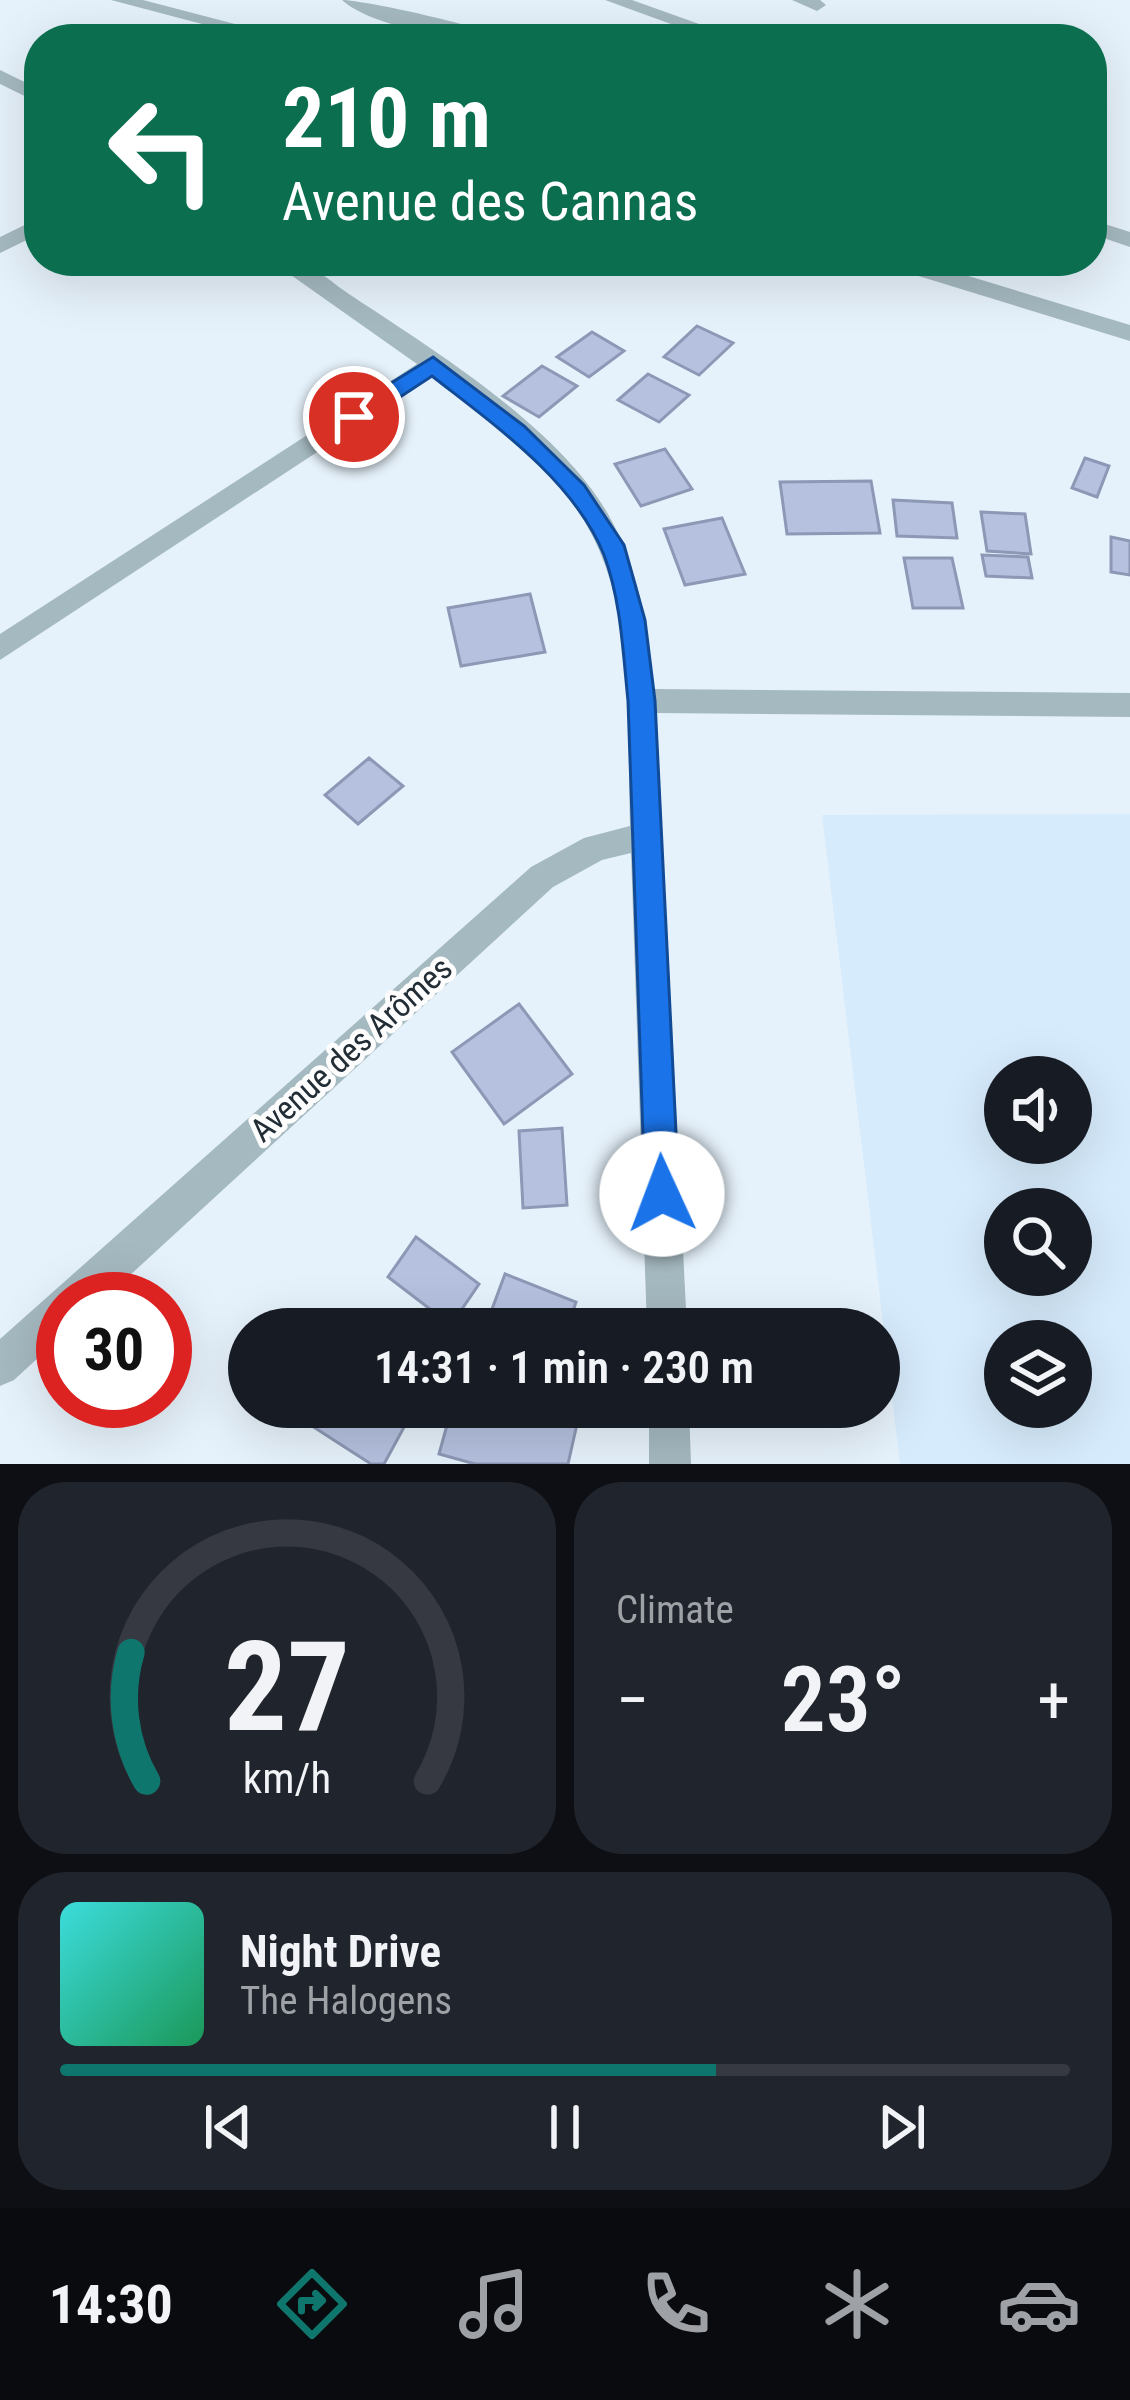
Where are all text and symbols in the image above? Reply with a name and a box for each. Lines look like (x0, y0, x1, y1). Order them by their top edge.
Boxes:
text: 210 m (282, 69, 491, 168)
icon: left (84, 72, 240, 228)
text: Avenue des Cannas (282, 170, 698, 233)
pin (303, 366, 405, 468)
icon: arrive (321, 384, 387, 450)
street label: Avenue des Arômes (242, 948, 460, 1150)
map controls (984, 1056, 1092, 1428)
button: sound (984, 1056, 1092, 1164)
position arrow (599, 1131, 725, 1257)
button: search (984, 1188, 1092, 1296)
speed limit sign: 30 (36, 1272, 192, 1428)
button: layers (984, 1320, 1092, 1428)
text: 14:31 · 1 min · 230 m (374, 1341, 754, 1394)
text: Climate (616, 1587, 734, 1633)
text: 27 (224, 1614, 350, 1760)
text: 23° (780, 1648, 906, 1753)
text: − (616, 1662, 649, 1739)
text: + (1037, 1662, 1070, 1739)
text: km/h (243, 1753, 331, 1803)
text: Night Drive (240, 1925, 441, 1978)
text: The Halogens (240, 1978, 452, 2024)
icon: previous (195, 2094, 261, 2160)
icon: pause (532, 2094, 598, 2160)
icon: next (869, 2094, 935, 2160)
icon: directions (270, 2262, 354, 2346)
icon: music (452, 2262, 536, 2346)
icon: phone (634, 2262, 718, 2346)
icon: climate (815, 2262, 899, 2346)
icon: car (997, 2262, 1081, 2346)
text: 14:30 (49, 2273, 173, 2336)

